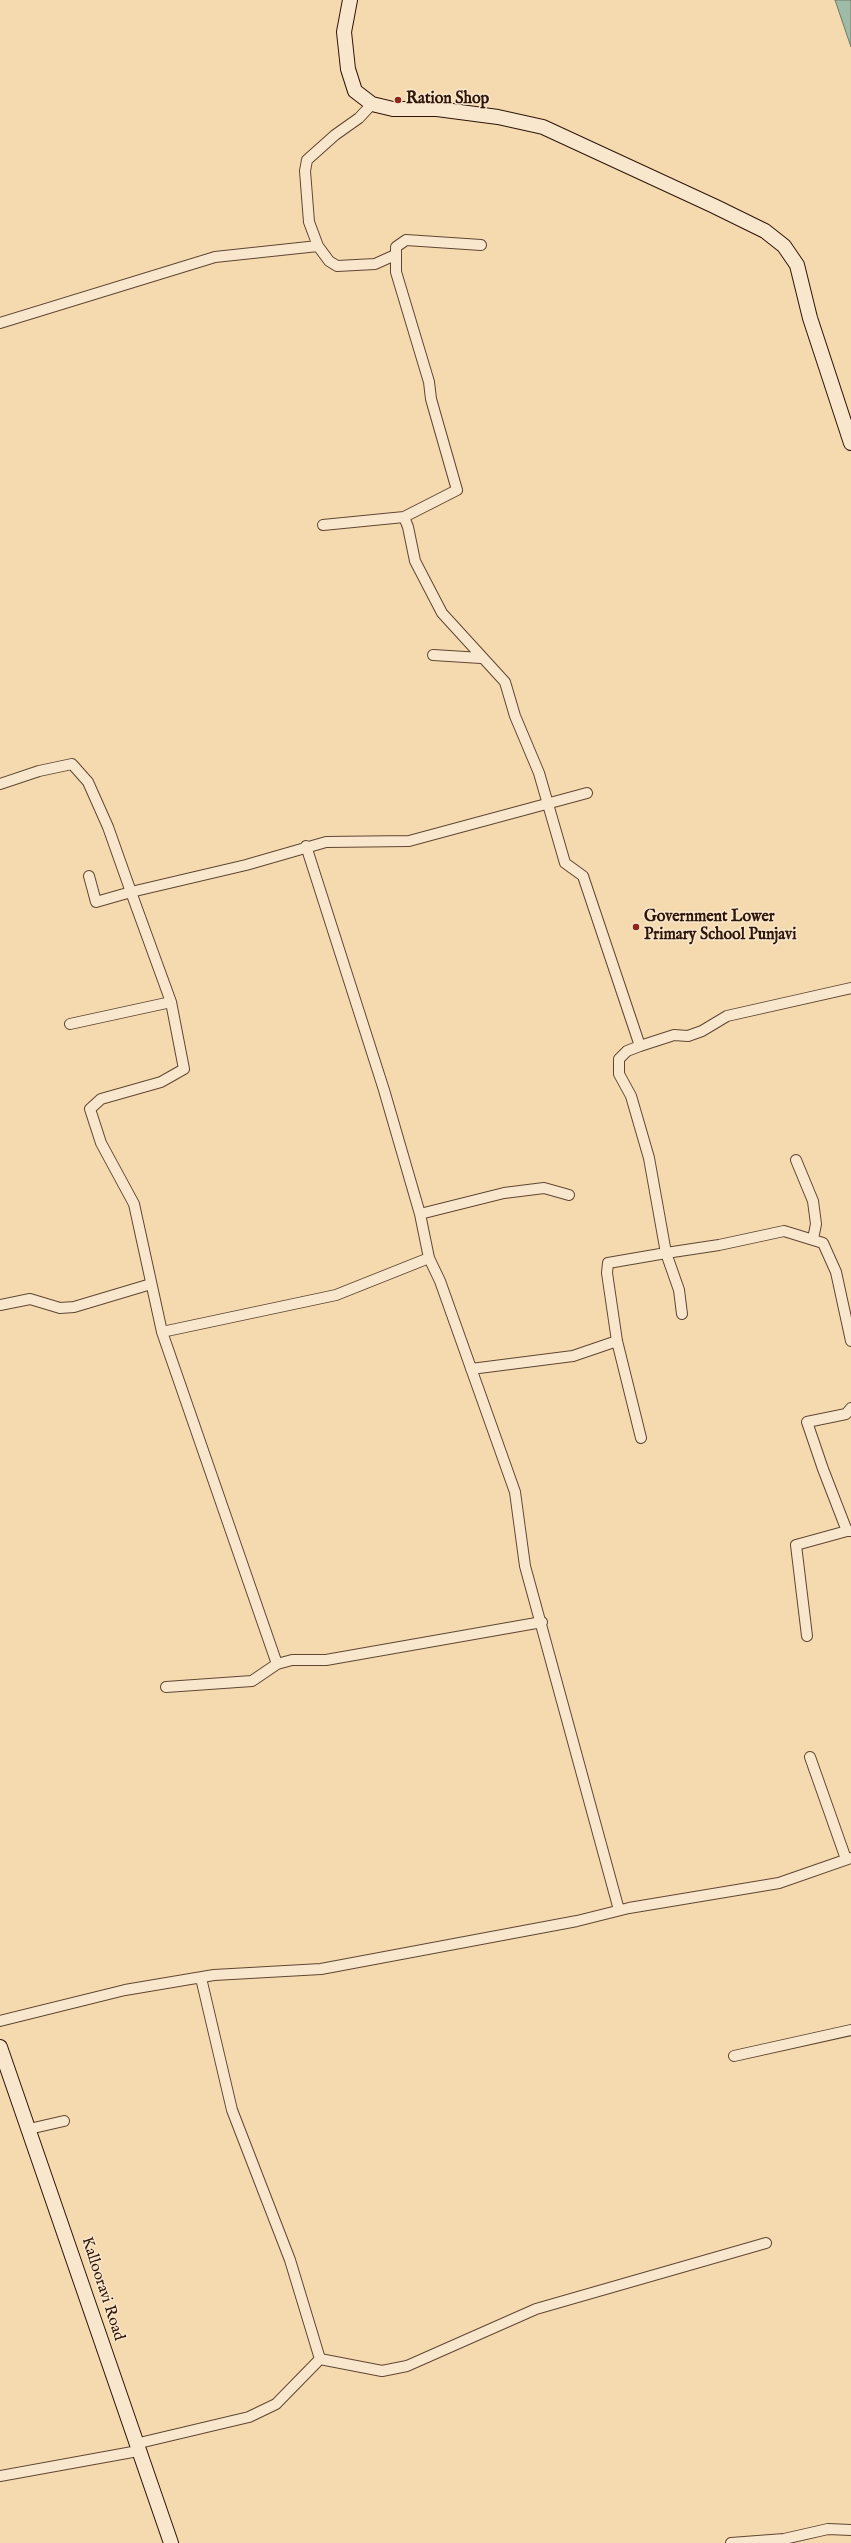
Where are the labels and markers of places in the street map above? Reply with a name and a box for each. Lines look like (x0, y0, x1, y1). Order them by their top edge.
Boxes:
place label: Ration Shop (406, 90, 489, 110)
marker: Ration Shop (393, 95, 403, 105)
place label: Government Lower Primary School Punjavi (644, 908, 796, 946)
marker: Government Lower Primary School Punjavi (631, 922, 641, 932)

